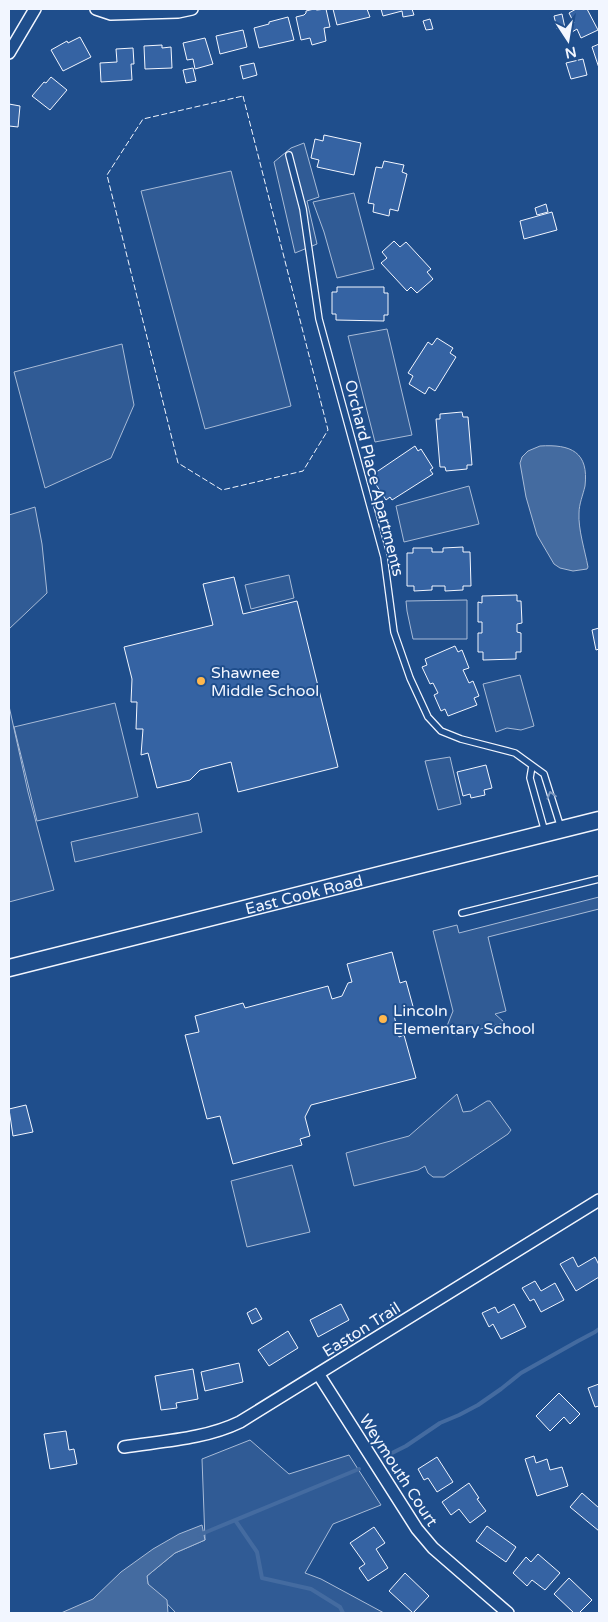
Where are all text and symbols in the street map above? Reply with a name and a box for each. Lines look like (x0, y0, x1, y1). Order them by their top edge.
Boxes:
north arrow (543, 15, 593, 65)
text: N (563, 43, 578, 62)
street label: Orchard Place Apartments (340, 378, 408, 579)
place label: Shawnee Middle School (211, 663, 319, 701)
marker: Shawnee Middle School (195, 675, 207, 687)
one-way arrow (547, 791, 557, 799)
street label: East Cook Road (243, 871, 365, 919)
place label: Lincoln Elementary School (393, 1001, 535, 1039)
marker: Lincoln Elementary School (377, 1013, 389, 1025)
street label: Easton Trail (319, 1298, 404, 1362)
street label: Weymouth Court (354, 1411, 442, 1530)

